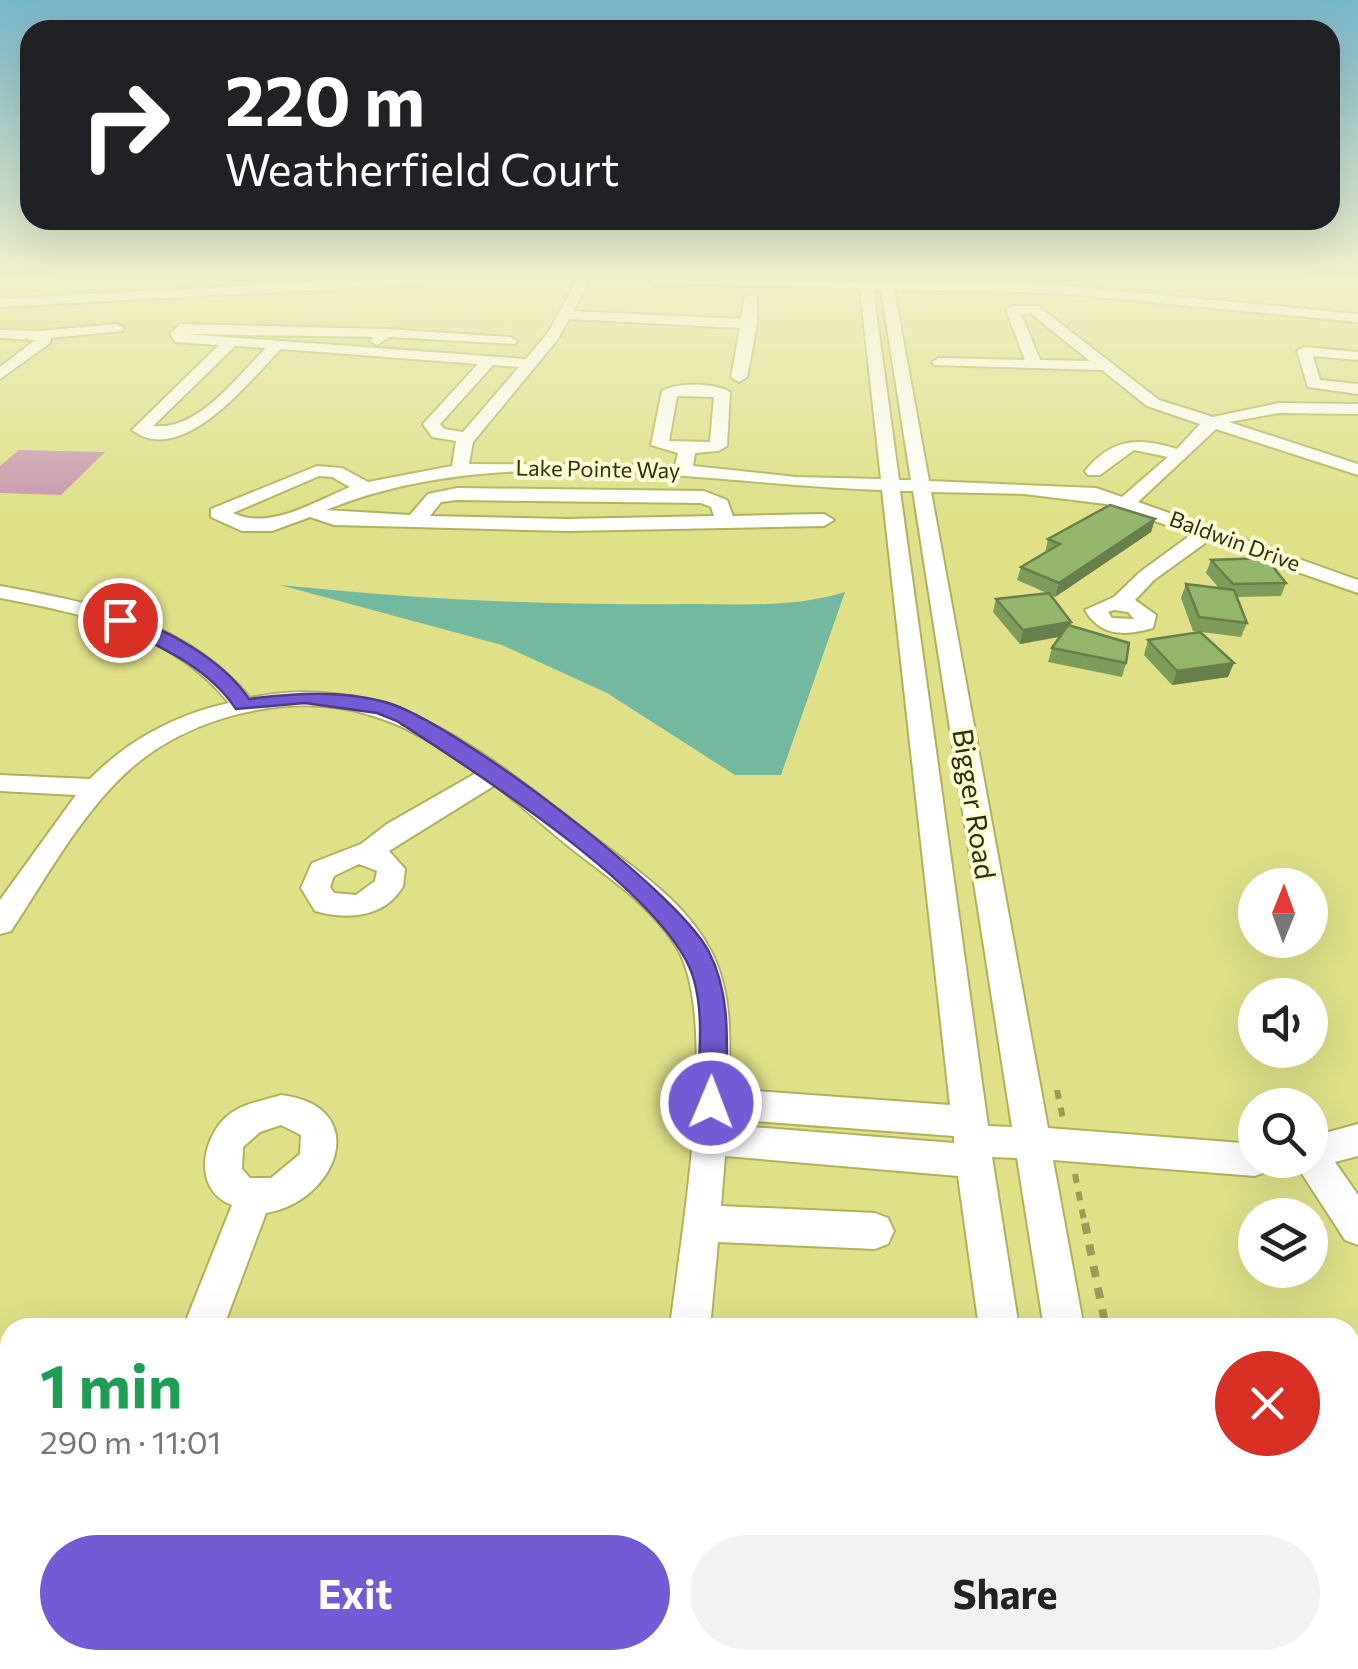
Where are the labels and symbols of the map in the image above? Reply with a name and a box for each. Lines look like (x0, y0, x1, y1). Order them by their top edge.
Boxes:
street label: Lake Pointe Way (515, 454, 681, 483)
street label: Baldwin Drive (1166, 504, 1304, 577)
pin (78, 578, 163, 663)
street label: Bigger Road (946, 726, 1004, 882)
north arrow (1238, 868, 1328, 958)
position arrow (659, 1051, 763, 1155)

